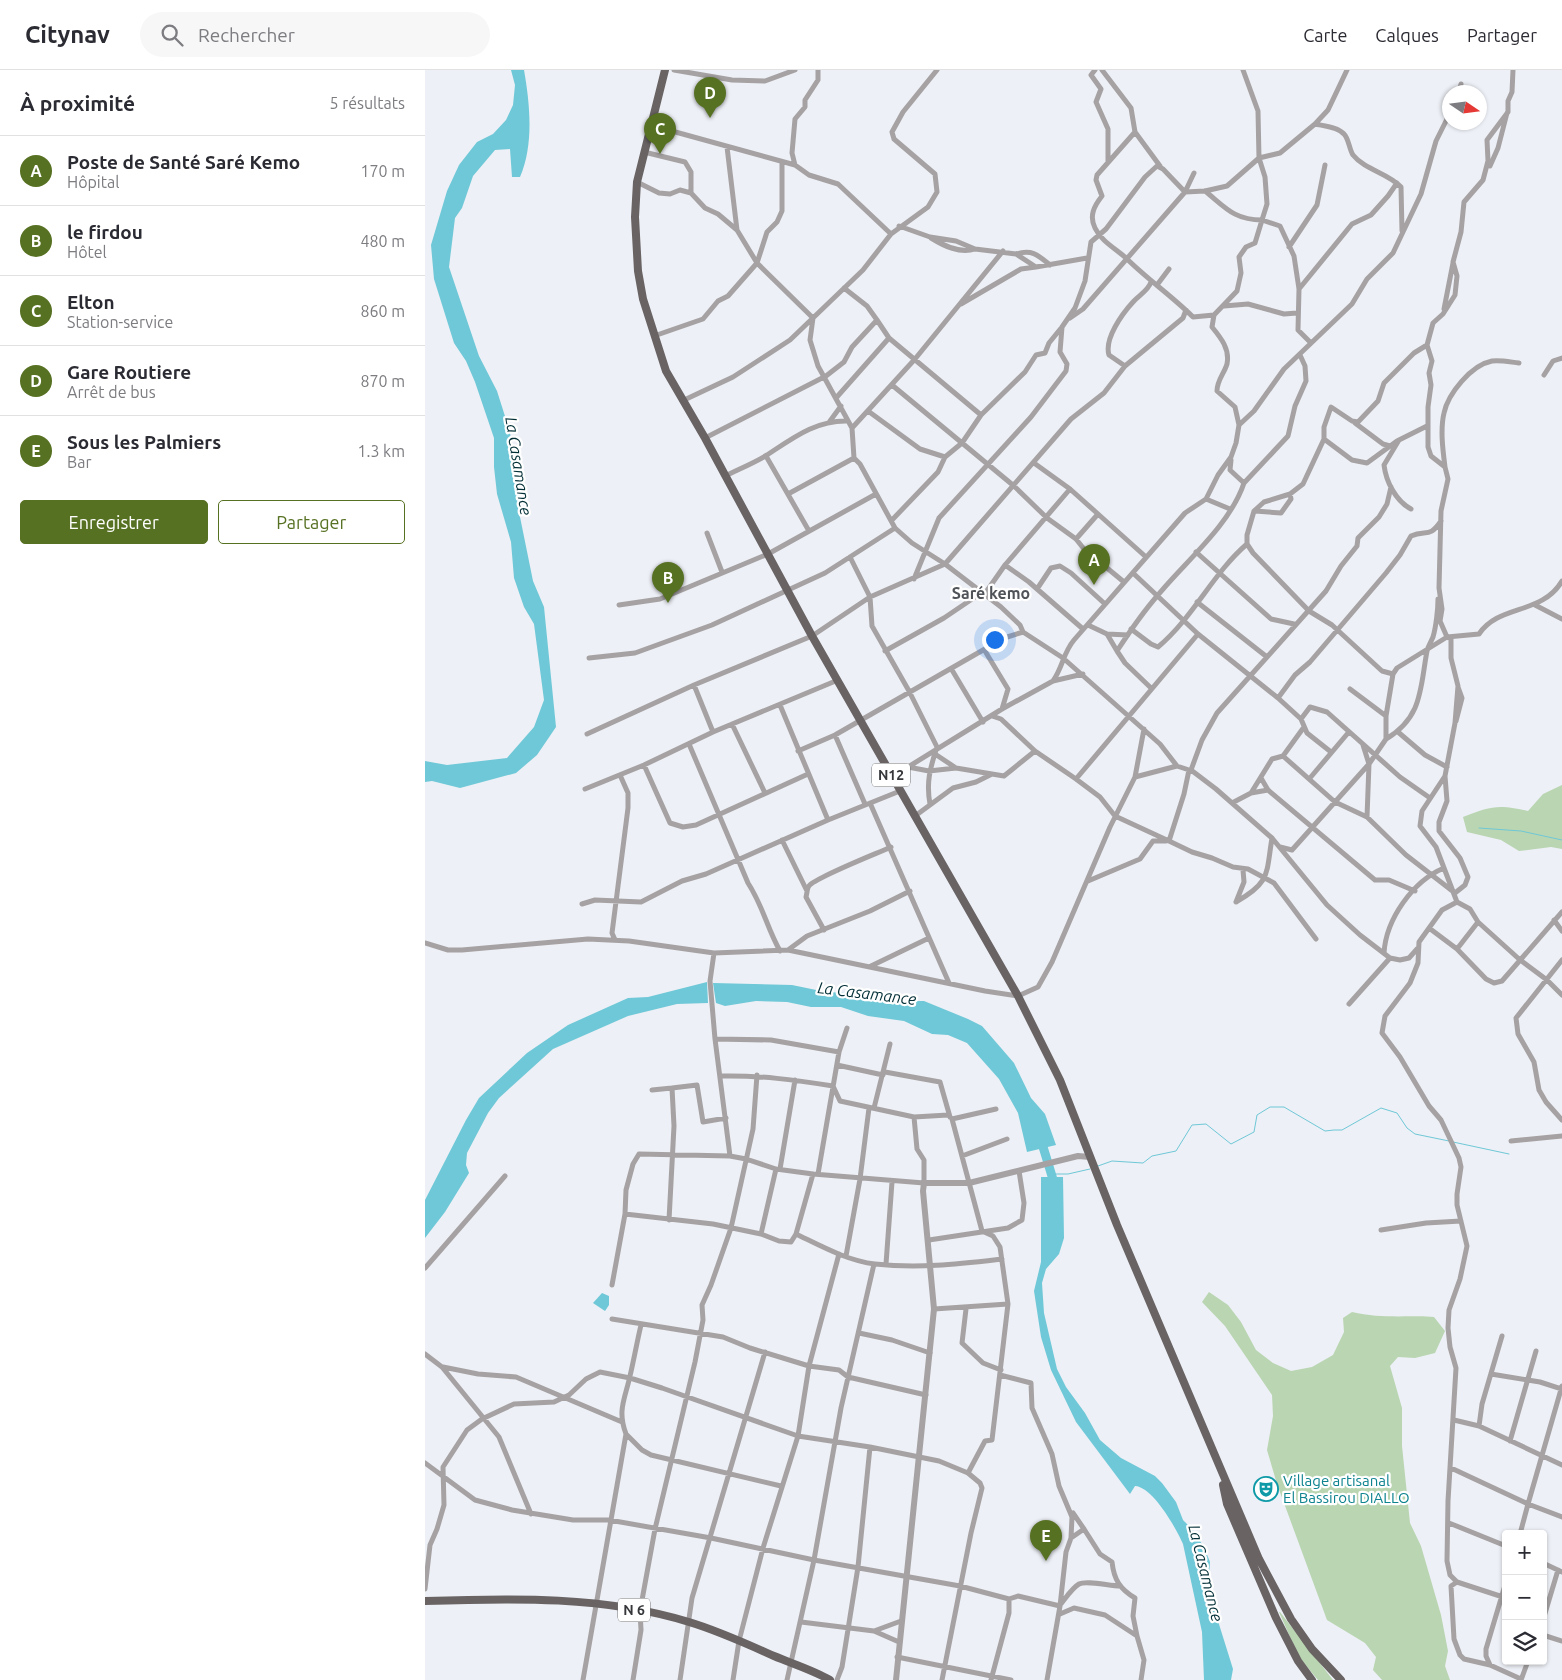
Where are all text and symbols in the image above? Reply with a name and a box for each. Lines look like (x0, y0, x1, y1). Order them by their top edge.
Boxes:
search box (140, 12, 490, 57)
text: Citynav (25, 21, 110, 48)
icon: search (158, 21, 186, 49)
text: Rechercher (198, 24, 295, 46)
text: Carte (1303, 25, 1347, 45)
text: Calques (1375, 25, 1439, 45)
text: Partager (1467, 25, 1537, 45)
pin: D (694, 77, 726, 118)
north arrow (1442, 85, 1487, 130)
text: À proximité (20, 91, 135, 115)
text: 5 résultats (329, 94, 405, 112)
pin: C (644, 113, 676, 154)
text: Poste de Santé Saré Kemo (67, 151, 300, 173)
text: A (30, 162, 42, 180)
text: 170 m (360, 162, 405, 180)
text: Hôpital (67, 173, 119, 191)
text: le firdou (67, 221, 143, 243)
text: B (31, 232, 41, 250)
text: 480 m (360, 232, 405, 250)
text: Hôtel (67, 243, 107, 261)
text: Elton (67, 291, 115, 313)
text: C (31, 302, 41, 320)
text: 860 m (360, 302, 405, 320)
text: Station-service (67, 313, 173, 331)
text: Gare Routiere (67, 361, 191, 383)
text: D (30, 372, 42, 390)
text: 870 m (360, 372, 405, 390)
text: Arrêt de bus (67, 383, 156, 401)
water label: La Casamance (502, 415, 536, 517)
text: Sous les Palmiers (67, 431, 221, 453)
text: E (31, 442, 41, 460)
text: 1.3 km (357, 442, 405, 460)
text: Bar (67, 453, 91, 471)
button: Enregistrer (20, 500, 208, 544)
button: Partager (218, 500, 405, 544)
pin: A (1078, 544, 1110, 585)
pin: B (652, 562, 684, 603)
district label: Saré kemo (952, 584, 1030, 602)
your location (982, 627, 1008, 653)
road number: N12 (872, 764, 910, 786)
water label: La Casamance (817, 978, 917, 1008)
place label: Village artisanal El Bassirou DIALLO (1283, 1472, 1410, 1506)
theatre icon: Village artisanal El Bassirou DIALLO (1253, 1476, 1279, 1502)
pin: E (1030, 1520, 1062, 1561)
water label: La Casamance (1185, 1523, 1227, 1623)
map controls (1502, 1530, 1547, 1665)
button: + (1502, 1530, 1547, 1575)
button: − (1502, 1575, 1547, 1620)
road number: N 6 (618, 1598, 650, 1622)
button: layers (1502, 1620, 1547, 1665)

